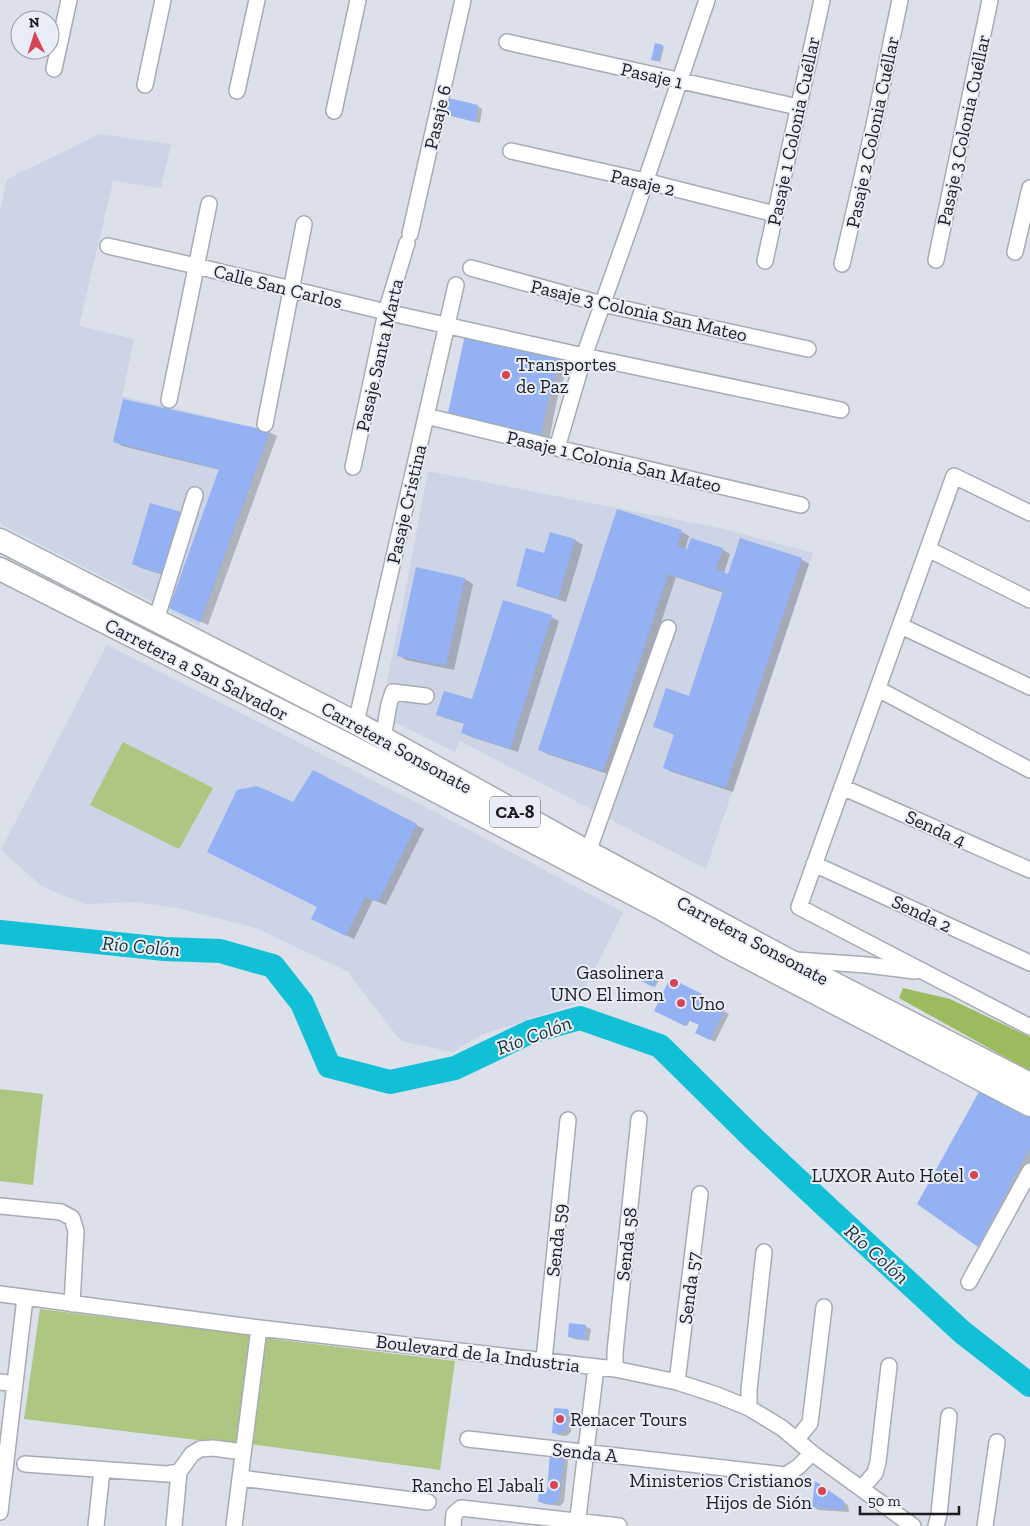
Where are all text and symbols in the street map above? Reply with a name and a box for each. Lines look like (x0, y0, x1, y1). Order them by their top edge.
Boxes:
north arrow (10, 10, 60, 60)
text: N (28, 14, 40, 31)
street label: Pasaje 3 Colonia Cuéllar (932, 32, 995, 228)
street label: Pasaje 1 Colonia Cuéllar (762, 34, 825, 228)
street label: Pasaje 2 Colonia Cuéllar (841, 34, 904, 230)
street label: Pasaje 1 (619, 57, 685, 94)
street label: Pasaje 6 (419, 83, 456, 152)
street label: Pasaje 2 (608, 164, 677, 201)
street label: Calle San Carlos (211, 259, 345, 314)
street label: Pasaje 3 Colonia San Mateo (528, 274, 750, 347)
street label: Pasaje Santa Marta (351, 276, 408, 434)
place label: Transportes de Paz (516, 353, 616, 398)
marker: Transportes de Paz (500, 369, 512, 381)
street label: Pasaje 1 Colonia San Mateo (504, 426, 724, 497)
street label: Pasaje Cristina (382, 442, 431, 566)
street label: Carretera a San Salvador (101, 613, 292, 726)
street label: Carretera Sonsonate (317, 696, 476, 798)
road number: CA-8 (490, 796, 540, 828)
street label: Senda 4 (902, 805, 970, 852)
street label: Senda 2 (888, 890, 955, 937)
street label: Carretera Sonsonate (673, 891, 833, 990)
water label: Río Colón (101, 931, 181, 961)
place label: Gasolinera UNO El limon (550, 961, 664, 1006)
marker: Gasolinera UNO El limon (668, 977, 680, 989)
place label: Uno (691, 992, 725, 1015)
marker: Uno (675, 997, 687, 1009)
water label: Río Colón (493, 1010, 575, 1060)
place label: LUXOR Auto Hotel (811, 1164, 964, 1187)
marker: LUXOR Auto Hotel (968, 1169, 980, 1181)
street label: Senda 59 (541, 1202, 572, 1278)
street label: Senda 58 (611, 1206, 642, 1282)
water label: Río Colón (840, 1219, 914, 1289)
street label: Senda 57 (674, 1251, 705, 1325)
street label: Boulevard de la Industria (375, 1330, 581, 1377)
place label: Renacer Tours (570, 1408, 687, 1431)
marker: Renacer Tours (554, 1413, 566, 1425)
street label: Senda A (551, 1438, 619, 1467)
place label: Ministerios Cristianos Hijos de Sión (629, 1469, 812, 1514)
place label: Rancho El Jabalí (412, 1474, 544, 1497)
marker: Rancho El Jabalí (548, 1479, 560, 1491)
scale bar (860, 1484, 959, 1516)
marker: Ministerios Cristianos Hijos de Sión (816, 1485, 828, 1497)
text: 50 m (868, 1492, 901, 1510)

